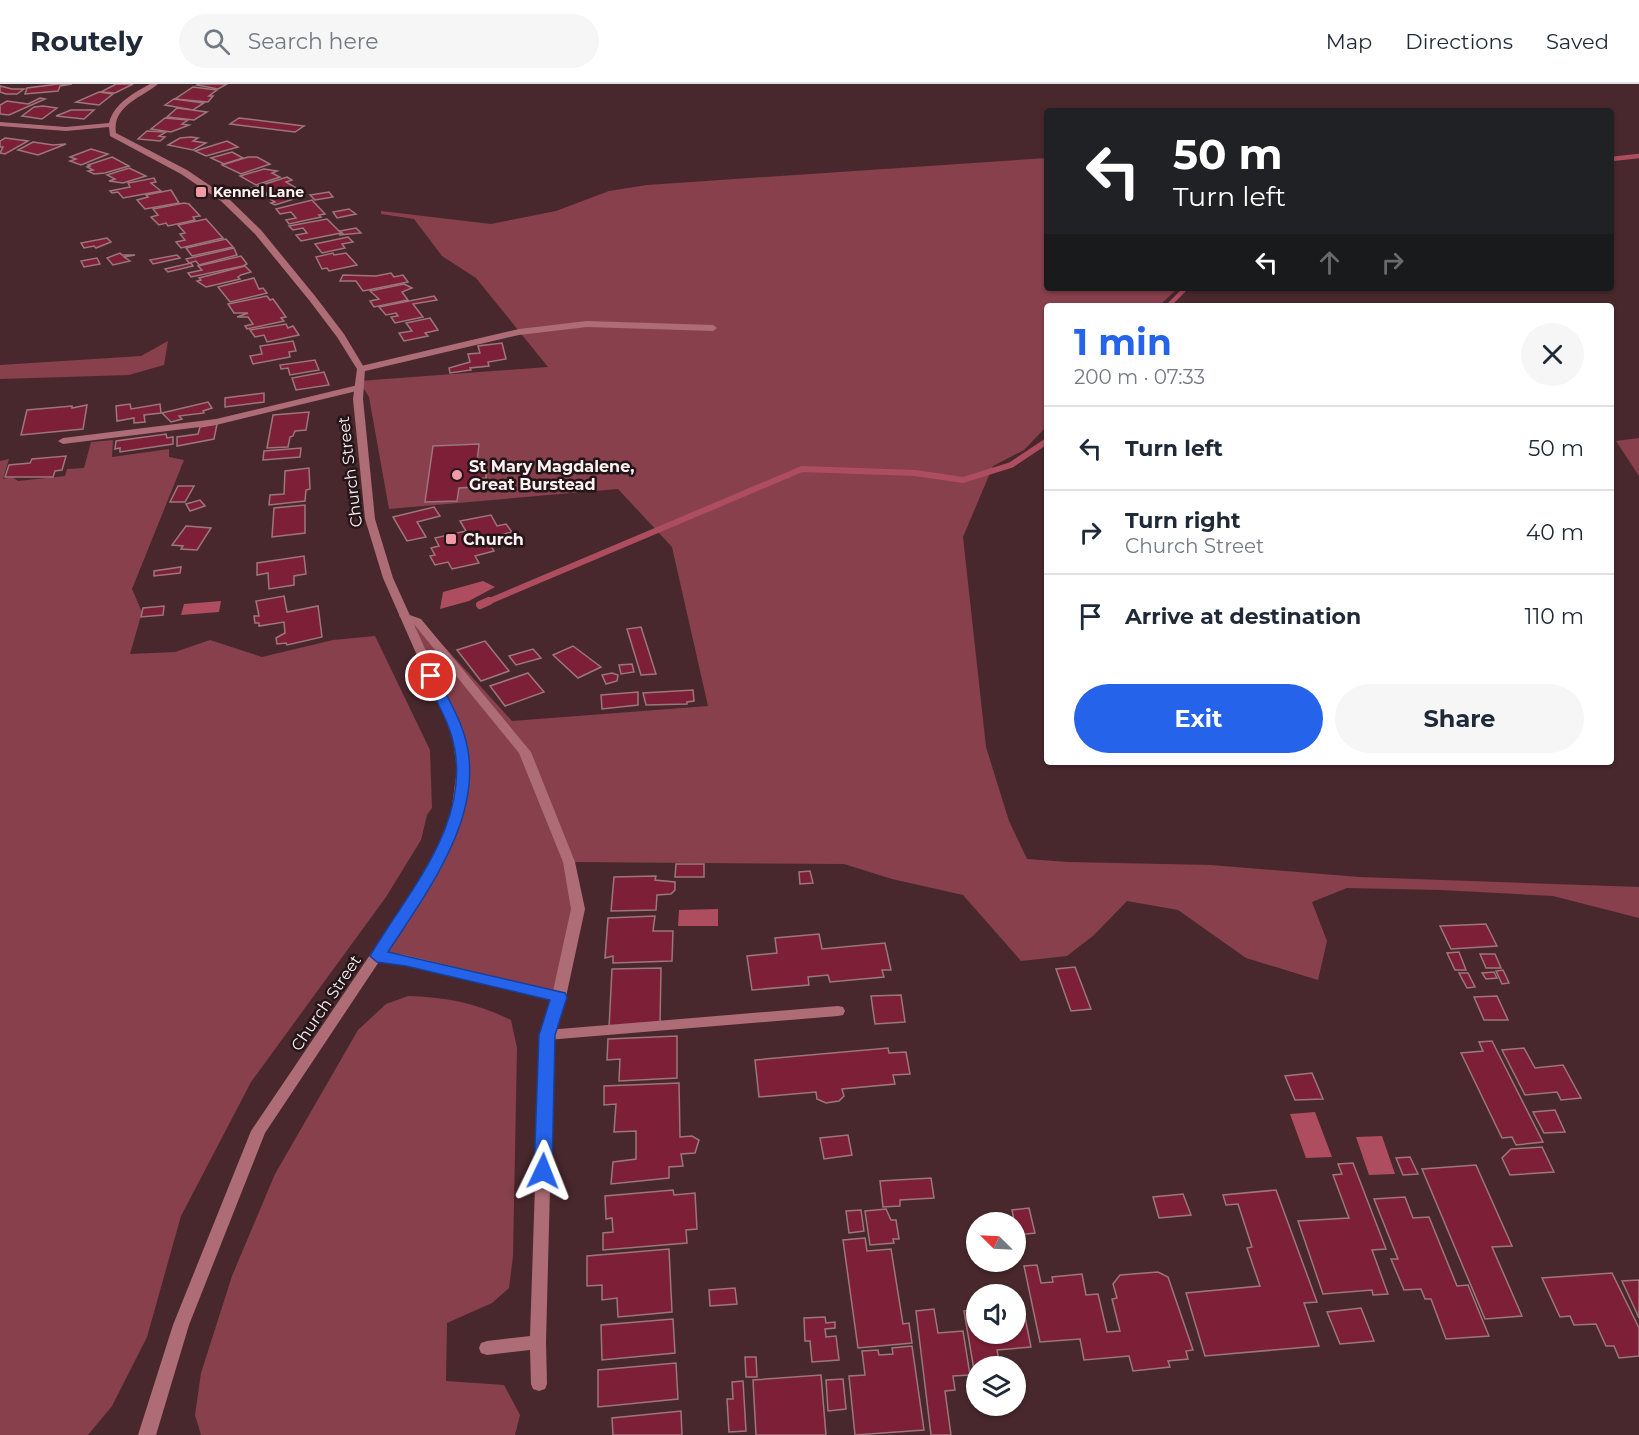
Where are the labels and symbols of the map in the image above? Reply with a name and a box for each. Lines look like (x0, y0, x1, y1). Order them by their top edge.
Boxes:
place label: Kennel Lane (213, 183, 304, 201)
marker: Kennel Lane (194, 185, 208, 199)
street label: Church Street (334, 415, 366, 528)
place label: St Mary Magdalene, Great Burstead (469, 457, 635, 494)
marker: St Mary Magdalene, Great Burstead (450, 468, 464, 482)
place label: Church (463, 530, 524, 549)
marker: Church (444, 532, 458, 546)
pin (405, 650, 456, 701)
street label: Church Street (287, 951, 365, 1054)
position arrow (511, 1139, 575, 1203)
north arrow (966, 1212, 1026, 1272)

